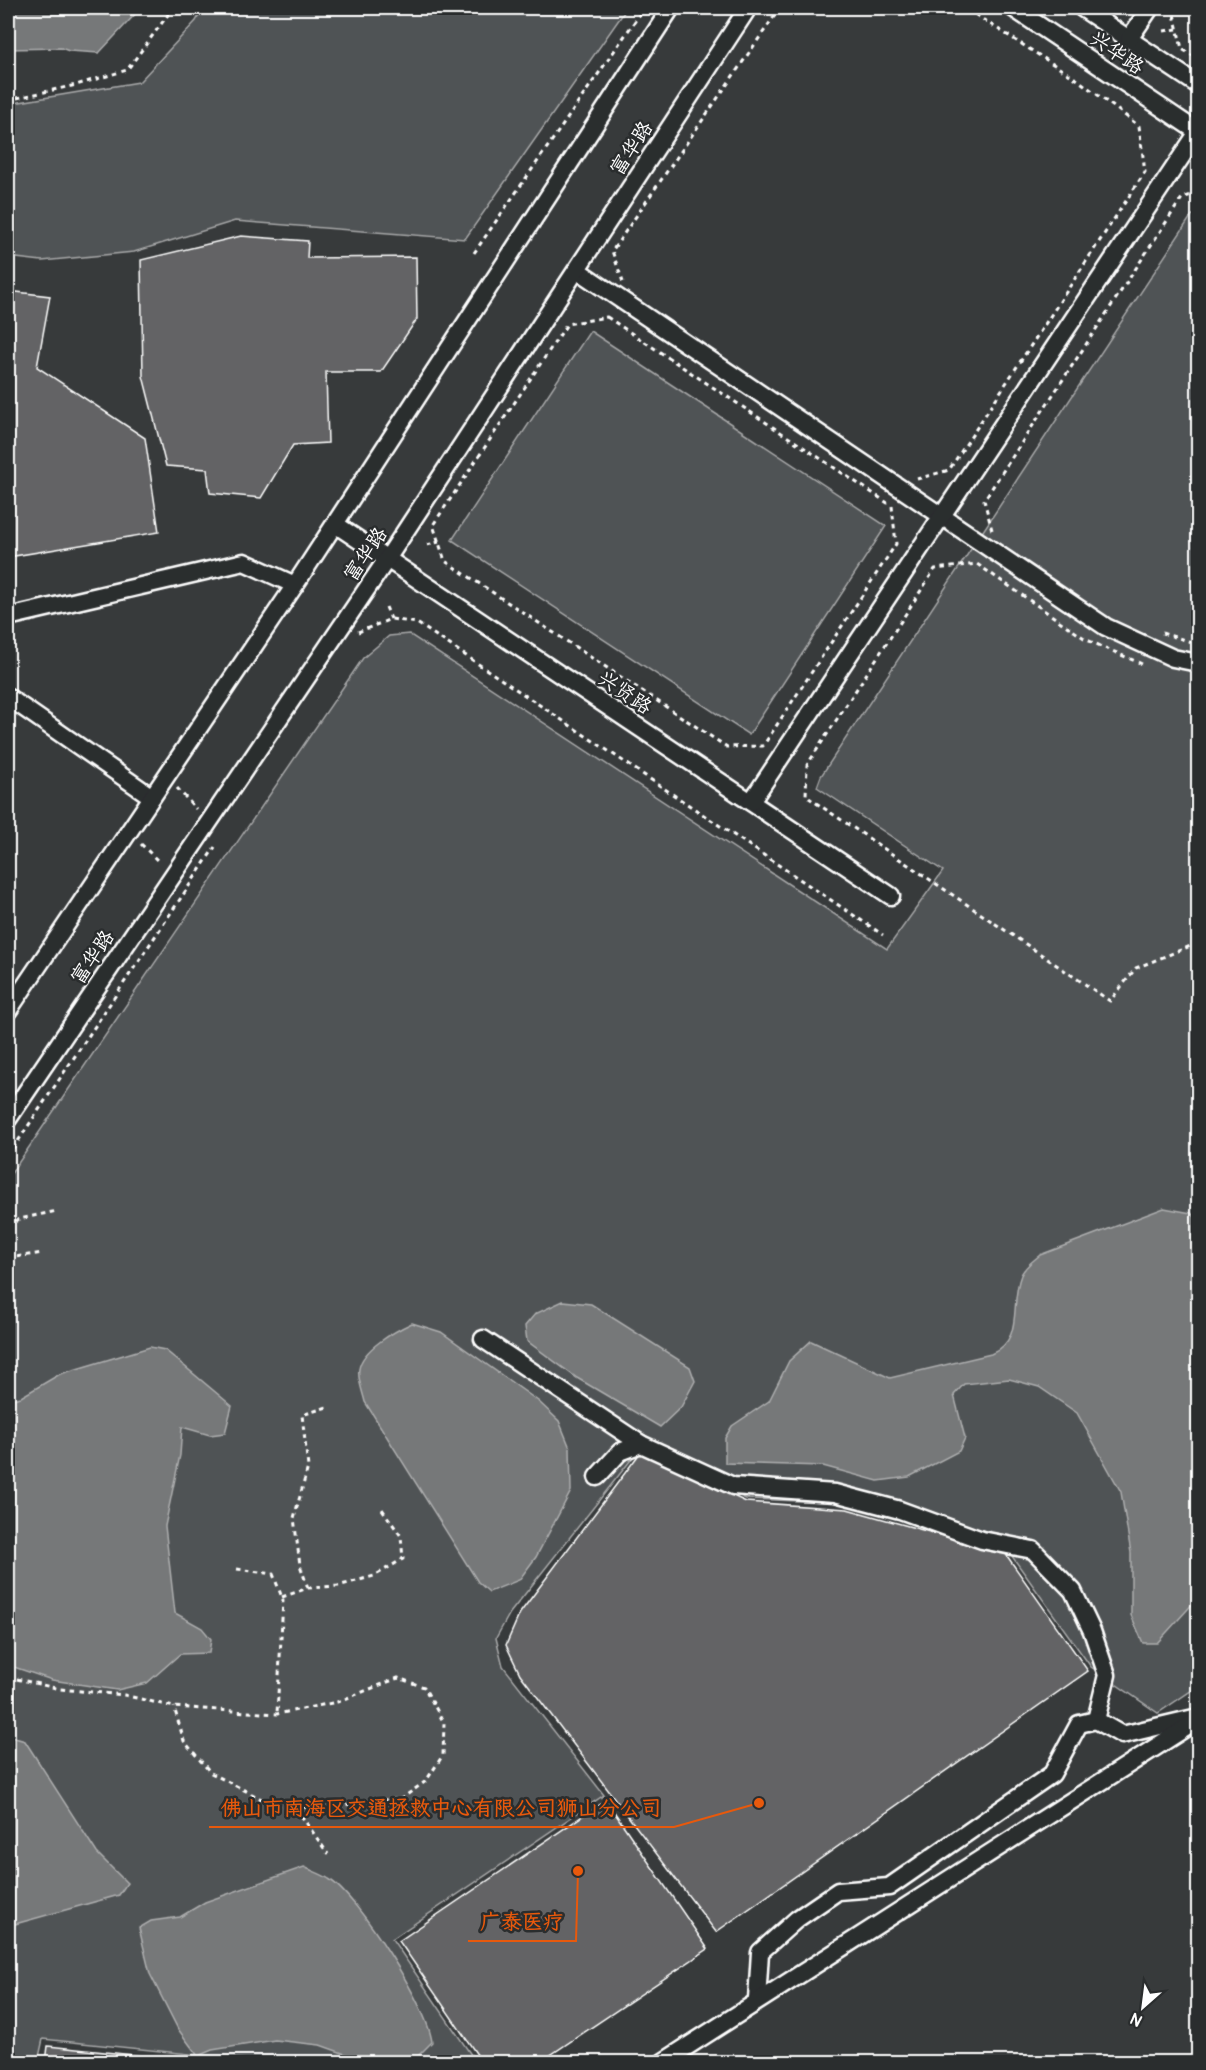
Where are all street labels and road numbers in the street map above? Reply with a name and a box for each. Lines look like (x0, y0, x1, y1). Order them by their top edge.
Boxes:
street label: 兴华路 (1085, 25, 1149, 80)
street label: 富华路 (605, 115, 659, 180)
street label: 富华路 (338, 522, 393, 586)
street label: 兴贤路 (593, 665, 657, 720)
street label: 富华路 (65, 925, 120, 989)

